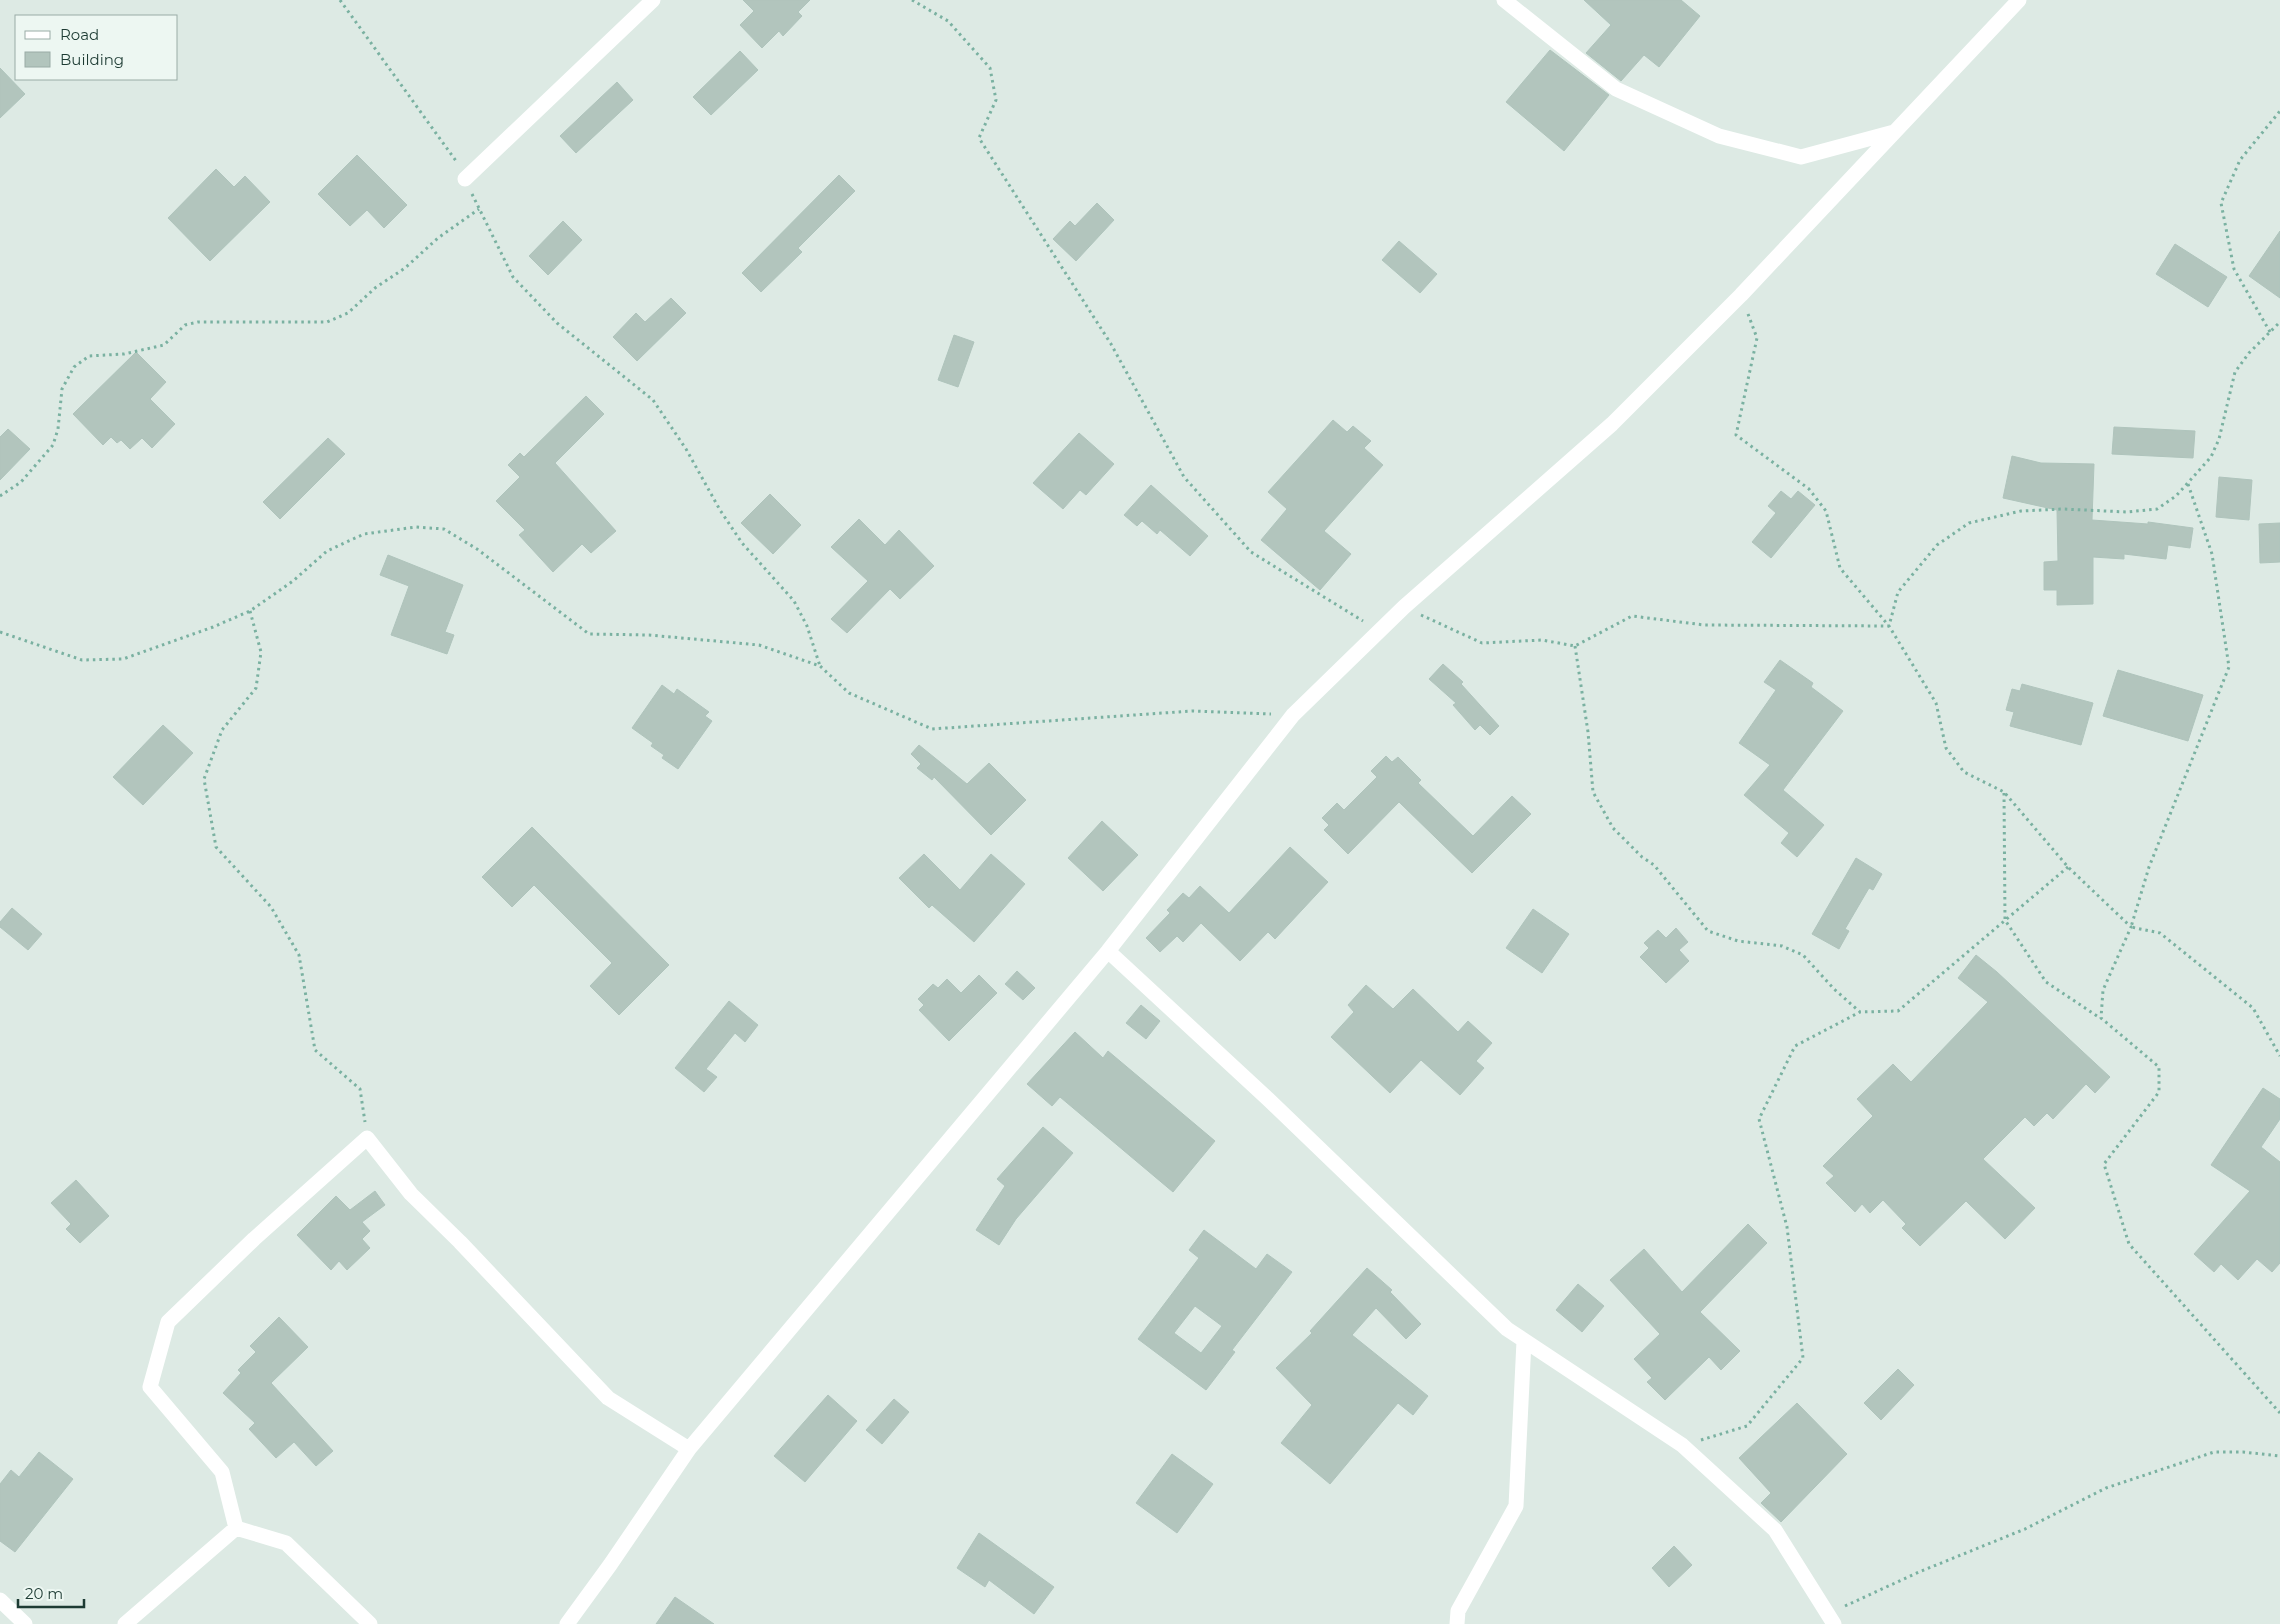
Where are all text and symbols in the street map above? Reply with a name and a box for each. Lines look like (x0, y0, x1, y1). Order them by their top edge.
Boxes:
legend (15, 15, 178, 80)
text: Road (60, 25, 99, 44)
text: Building (60, 50, 124, 69)
scale bar (18, 1576, 84, 1608)
text: 20 m (25, 1584, 63, 1603)

